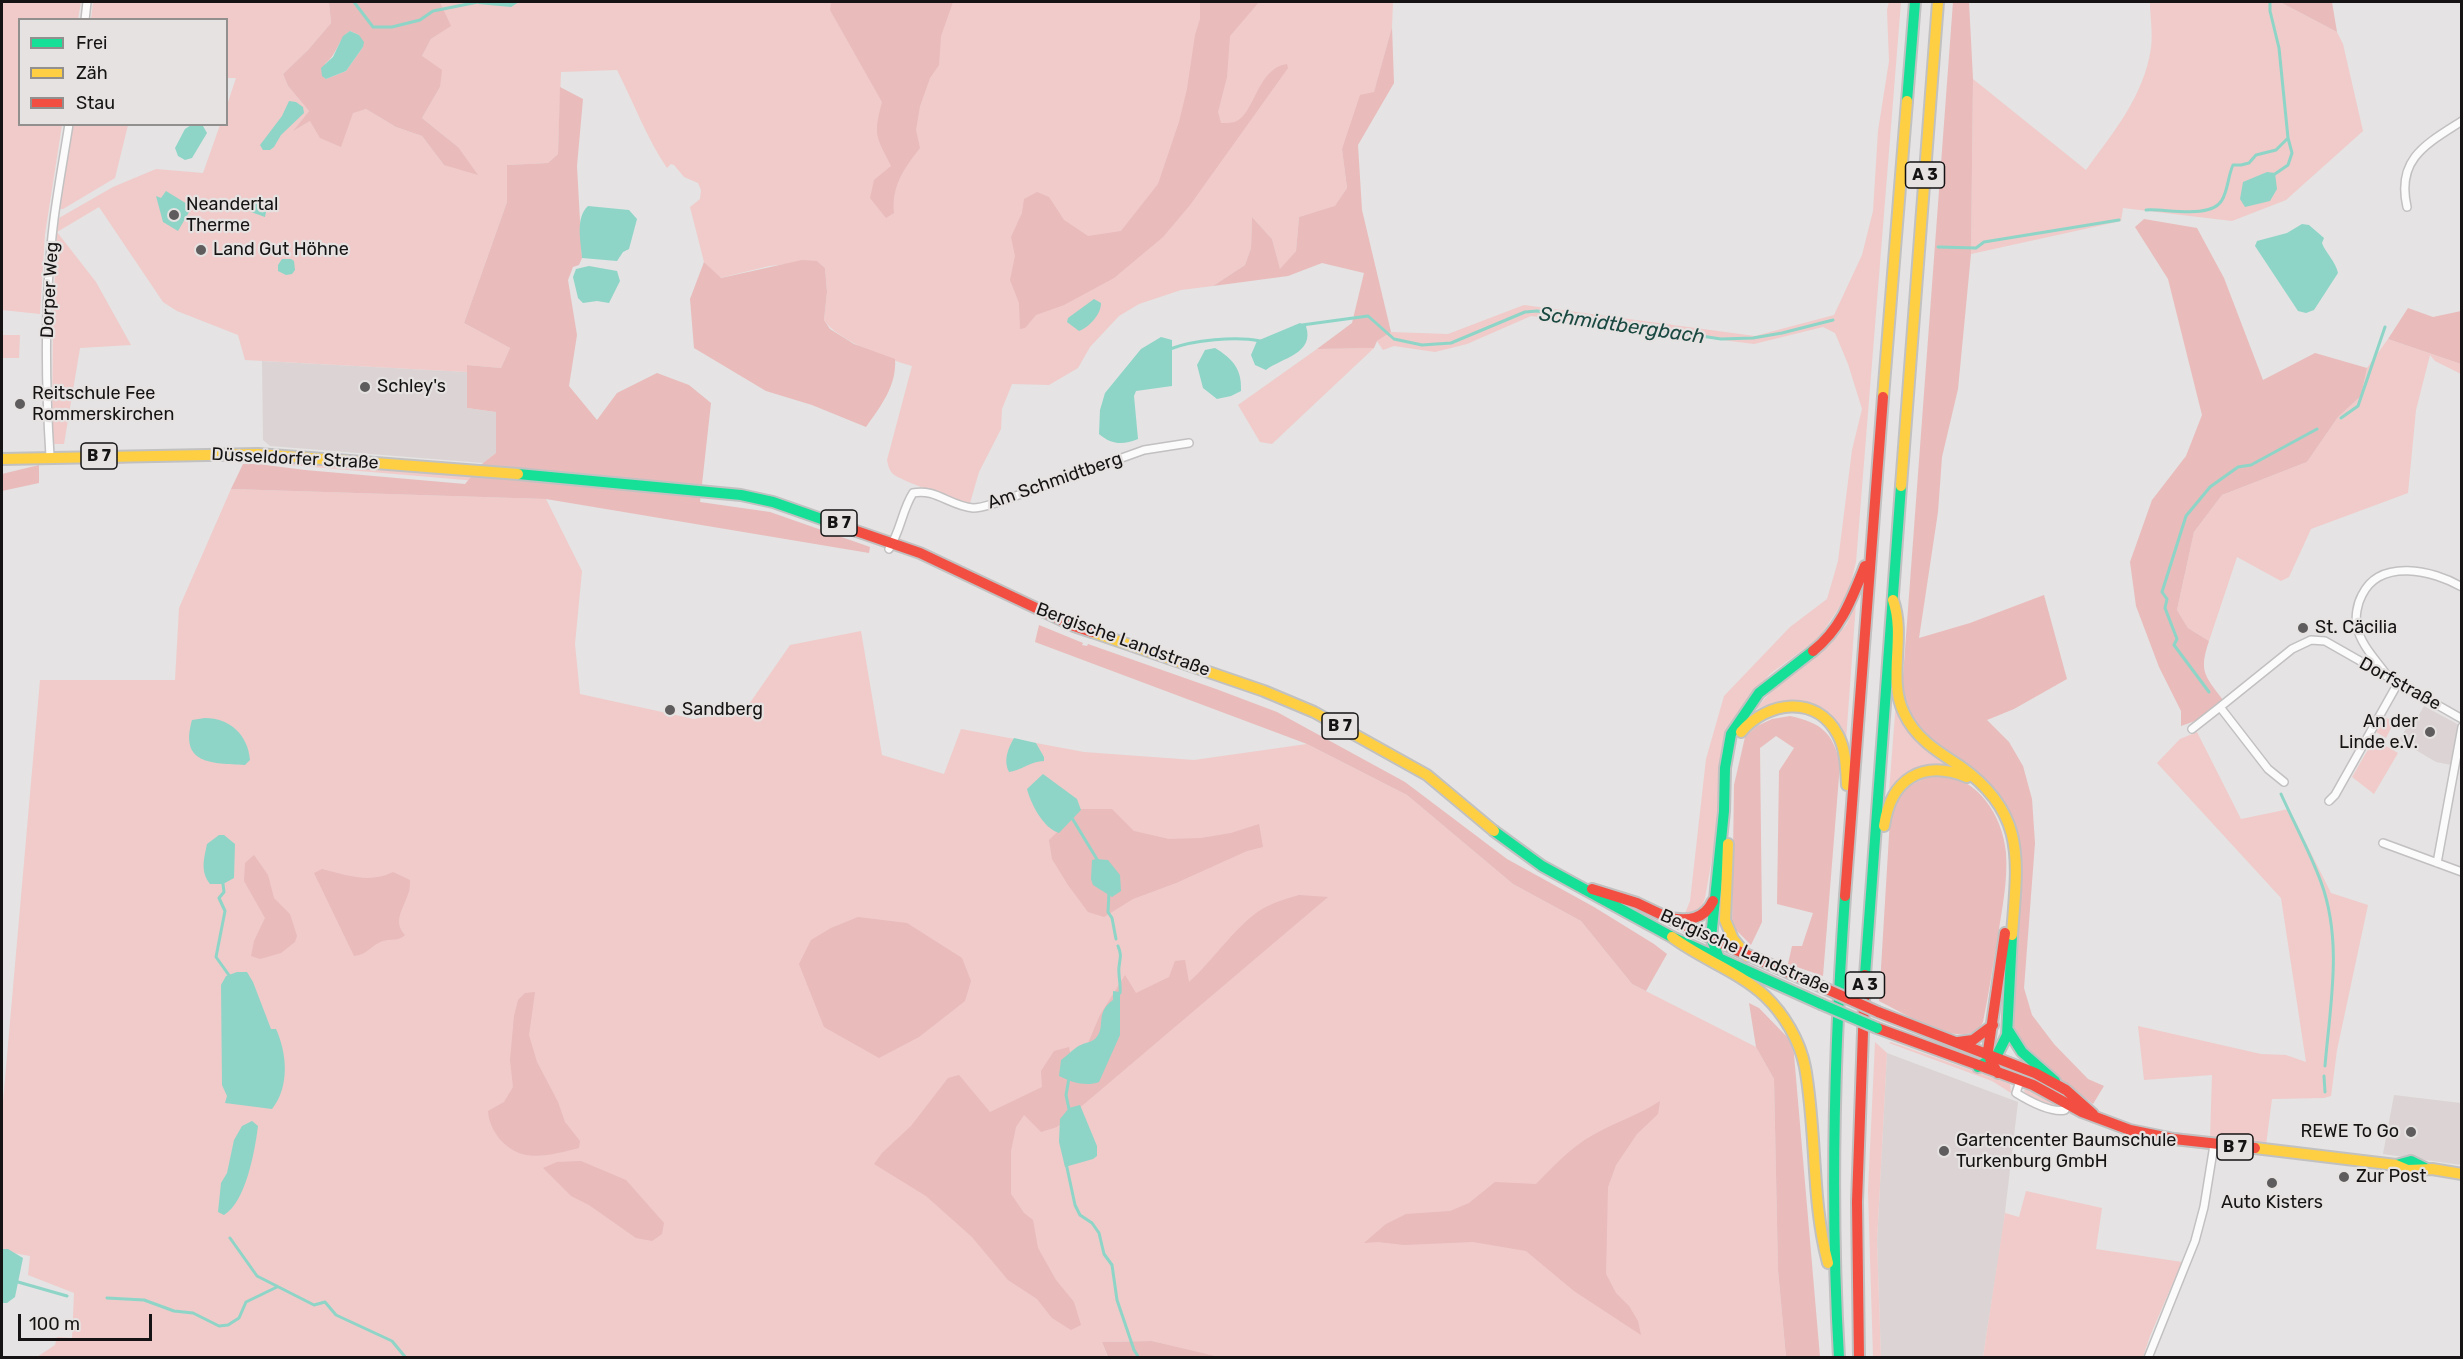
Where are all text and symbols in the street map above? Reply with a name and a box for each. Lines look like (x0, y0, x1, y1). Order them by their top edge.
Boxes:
legend (18, 18, 228, 126)
text: Frei (76, 32, 107, 54)
text: Zäh (76, 62, 108, 84)
text: Stau (76, 92, 115, 114)
road number: A 3 (1906, 162, 1944, 188)
place label: Neandertal Therme (186, 194, 278, 236)
marker: Neandertal Therme (167, 208, 181, 222)
place label: Land Gut Höhne (213, 239, 349, 261)
street label: Dorper Weg (37, 241, 63, 339)
marker: Land Gut Höhne (194, 243, 208, 257)
water label: Schmidtbergbach (1538, 302, 1706, 350)
place label: Schley's (377, 376, 446, 398)
marker: Schley's (358, 380, 372, 394)
place label: Reitschule Fee Rommerskirchen (32, 383, 174, 426)
marker: Reitschule Fee Rommerskirchen (13, 397, 27, 411)
road number: B 7 (81, 443, 117, 469)
street label: Düsseldorfer Straße (211, 444, 379, 474)
street label: Am Schmidtberg (985, 448, 1125, 514)
road number: B 7 (821, 510, 857, 536)
street label: Bergische Landstraße (1033, 598, 1213, 682)
place label: St. Cäcilia (2315, 617, 2397, 639)
marker: St. Cäcilia (2296, 621, 2310, 635)
street label: Dorfstraße (2355, 653, 2445, 715)
place label: Sandberg (682, 699, 763, 721)
marker: Sandberg (663, 703, 677, 717)
place label: An der Linde e.V. (2339, 711, 2418, 754)
road number: B 7 (1322, 713, 1358, 739)
marker: An der Linde e.V. (2423, 725, 2437, 739)
street label: Bergische Landstraße (1657, 905, 1833, 999)
road number: A 3 (1846, 972, 1884, 998)
place label: REWE To Go (2301, 1121, 2399, 1143)
marker: REWE To Go (2404, 1125, 2418, 1139)
place label: Gartencenter Baumschule Turkenburg GmbH (1956, 1130, 2176, 1172)
road number: B 7 (2217, 1134, 2253, 1160)
marker: Gartencenter Baumschule Turkenburg GmbH (1937, 1144, 1951, 1158)
place label: Zur Post (2356, 1166, 2427, 1188)
marker: Zur Post (2337, 1170, 2351, 1184)
marker: Auto Kisters (2265, 1176, 2279, 1190)
place label: Auto Kisters (2221, 1192, 2323, 1214)
scale bar (21, 1302, 154, 1340)
text: 100 m (29, 1313, 80, 1335)

